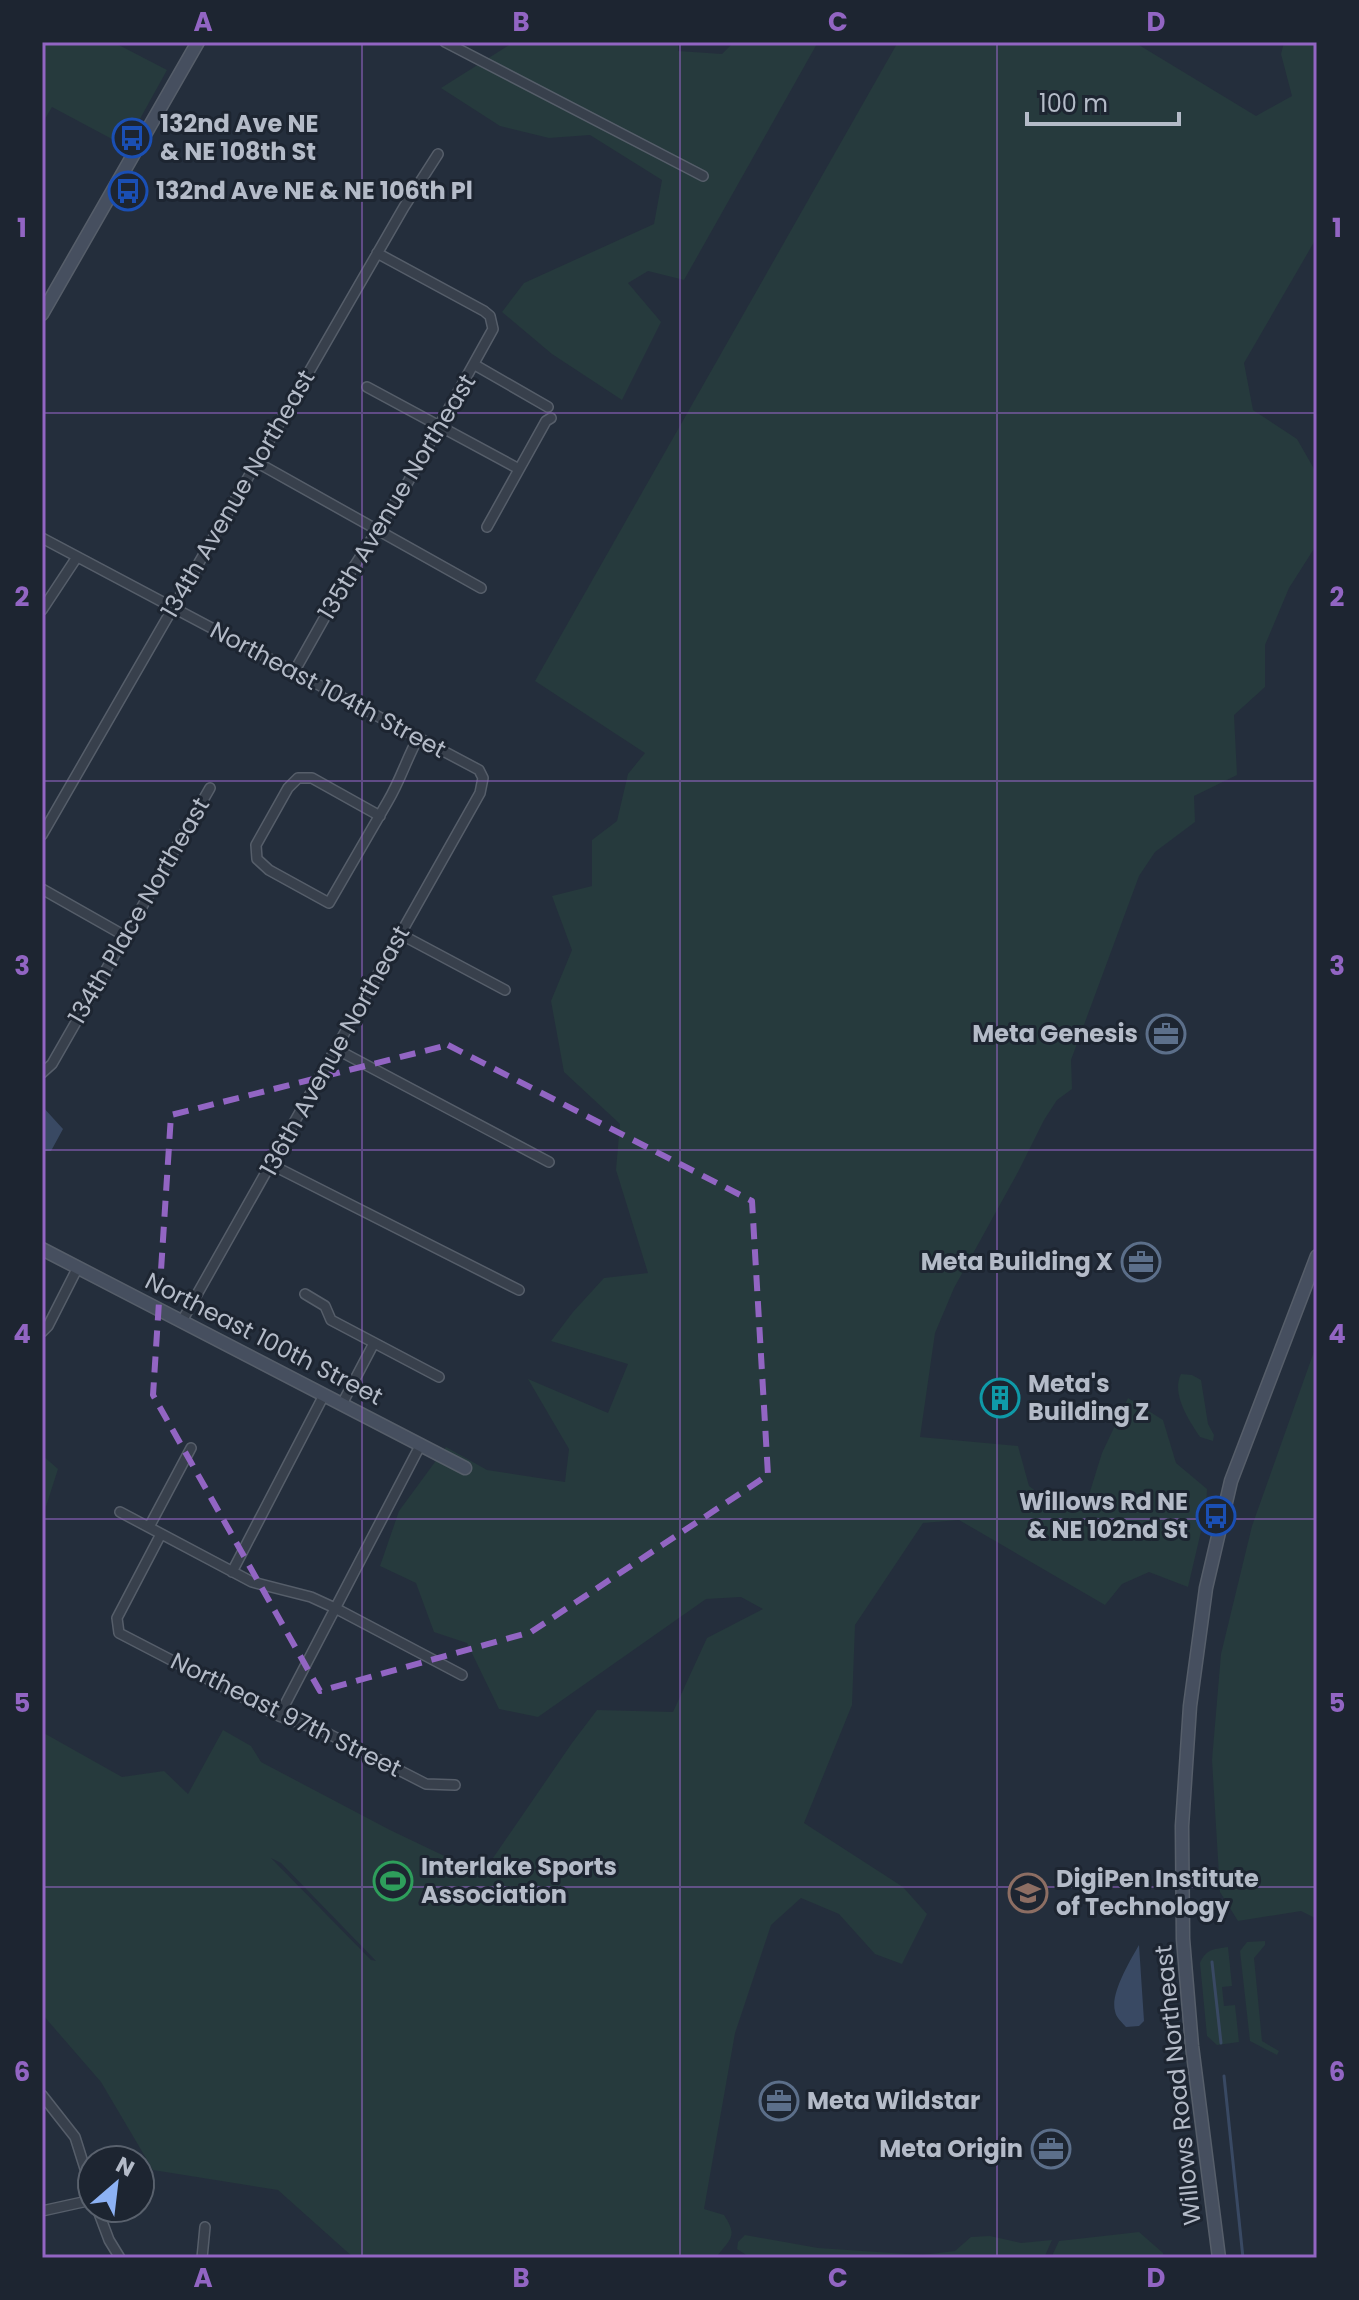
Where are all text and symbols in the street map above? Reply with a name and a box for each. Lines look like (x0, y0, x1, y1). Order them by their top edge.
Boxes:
text: A (193, 4, 213, 40)
text: B (512, 4, 530, 40)
text: C (828, 4, 848, 40)
text: D (1147, 4, 1166, 40)
scale bar (1027, 76, 1179, 126)
text: 100 m (1039, 87, 1108, 120)
place label: 132nd Ave NE & NE 108th St (160, 107, 318, 168)
bus stop icon: 132nd Ave NE & NE 108th St (111, 117, 153, 159)
bus stop icon: 132nd Ave NE & NE 106th Pl (107, 170, 149, 212)
place label: 132nd Ave NE & NE 106th Pl (156, 174, 473, 207)
text: 1 (17, 210, 27, 246)
text: 1 (1332, 210, 1342, 246)
street label: 134th Avenue Northeast (153, 364, 322, 624)
street label: 135th Avenue Northeast (310, 368, 483, 626)
text: 2 (15, 579, 30, 615)
text: 2 (1330, 579, 1345, 615)
street label: Northeast 104th Street (205, 613, 452, 766)
street label: 134th Place Northeast (60, 791, 217, 1030)
street label: 136th Avenue Northeast (252, 920, 417, 1182)
text: 3 (14, 948, 30, 984)
text: 3 (1329, 948, 1345, 984)
office icon: Meta Genesis (1145, 1013, 1187, 1055)
place label: Meta Genesis (972, 1017, 1138, 1050)
office icon: Meta Building X (1120, 1241, 1162, 1283)
place label: Meta Building X (921, 1245, 1113, 1278)
street label: Northeast 100th Street (140, 1264, 389, 1413)
text: 4 (13, 1316, 31, 1352)
text: 4 (1328, 1316, 1346, 1352)
place label: Meta's Building Z (1028, 1367, 1149, 1428)
building icon: Meta's Building Z (979, 1377, 1021, 1419)
place label: Willows Rd NE & NE 102nd St (1019, 1485, 1188, 1546)
bus stop icon: Willows Rd NE & NE 102nd St (1195, 1495, 1237, 1537)
street label: Northeast 97th Street (165, 1644, 407, 1785)
text: 5 (14, 1685, 30, 1721)
text: 5 (1329, 1685, 1345, 1721)
place label: Interlake Sports Association (421, 1850, 617, 1911)
sports icon: Interlake Sports Association (372, 1860, 414, 1902)
place label: DigiPen Institute of Technology (1056, 1862, 1259, 1923)
school or university icon: DigiPen Institute of Technology (1007, 1872, 1049, 1914)
street label: Willows Road Northeast (1146, 1943, 1209, 2227)
text: 6 (14, 2054, 30, 2090)
text: 6 (1329, 2054, 1345, 2090)
office icon: Meta Wildstar (758, 2080, 800, 2122)
place label: Meta Wildstar (807, 2084, 980, 2117)
office icon: Meta Origin (1030, 2128, 1072, 2170)
place label: Meta Origin (879, 2132, 1023, 2165)
north arrow (76, 2144, 156, 2224)
text: N (111, 2149, 140, 2184)
text: A (193, 2260, 213, 2296)
text: B (512, 2260, 530, 2296)
text: C (828, 2260, 848, 2296)
text: D (1147, 2260, 1166, 2296)

